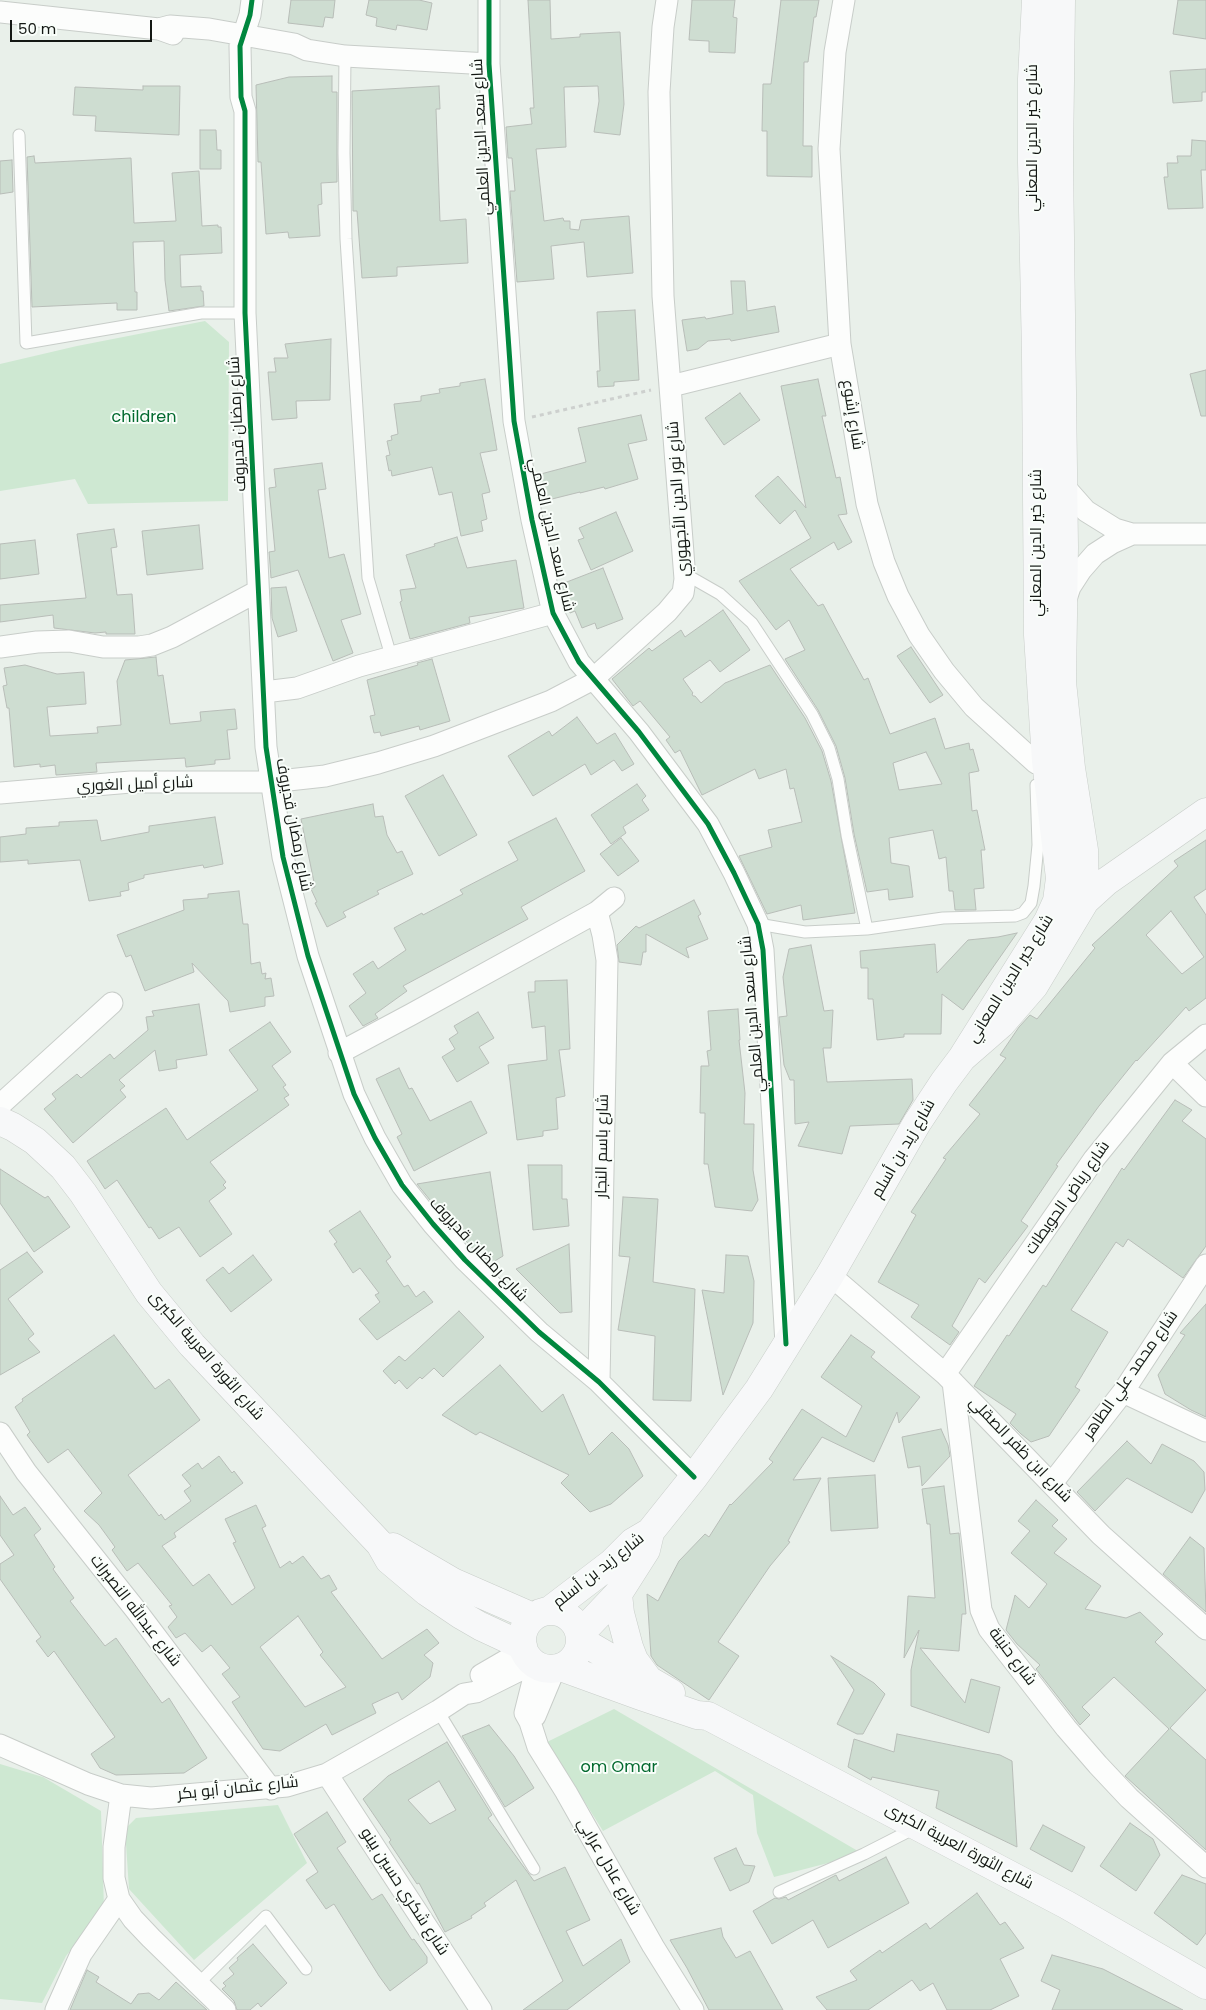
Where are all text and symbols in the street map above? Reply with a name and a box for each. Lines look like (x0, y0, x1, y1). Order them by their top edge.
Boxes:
scale bar (12, 10, 155, 42)
text: 50 m (18, 18, 56, 39)
street label: شارع سعد الدين العلمي (468, 58, 496, 216)
street label: شارع خير الدين المعاني (1023, 64, 1043, 212)
street label: شارع رمضان قديروف (225, 356, 251, 492)
street label: شارع إشوع (837, 378, 867, 452)
park label: children (112, 408, 176, 428)
street label: شارع نور الدين الأجهوري (664, 420, 694, 578)
street label: شارع سعد الدين العلمي (524, 456, 578, 614)
street label: شارع خير الدين المعاني (1027, 469, 1047, 617)
street label: شارع رمضان قديروف (271, 757, 315, 893)
street label: شارع أميل الغوري (76, 773, 194, 797)
street label: شارع خير الدين المعاني (964, 911, 1058, 1047)
street label: شارع سعد الدين العلمي (737, 935, 769, 1093)
street label: شارع باسم النجار (592, 1094, 614, 1198)
street label: شارع زيد بن أسلم (868, 1096, 940, 1202)
street label: شارع رياض الحويطات (1022, 1137, 1114, 1259)
street label: شارع رمضان قديروف (425, 1194, 531, 1306)
street label: شارع الثورة العربية الكبرى (145, 1287, 267, 1425)
street label: شارع محمد علي الطاهر (1079, 1307, 1183, 1443)
street label: شارع ابن ظفر الصقلي (965, 1393, 1075, 1507)
street label: شارع زيد بن أسلم (550, 1529, 648, 1613)
street label: شارع عبدالله النصيرات (85, 1551, 185, 1671)
street label: شارع حنينة (984, 1624, 1040, 1690)
park label: om Omar (581, 1758, 657, 1778)
street label: شارع عثمان أبو بكر (177, 1773, 299, 1805)
street label: شارع الثورة العربية الكبرى (882, 1800, 1036, 1894)
street label: شارع عادل عرابي (572, 1815, 644, 1919)
street label: شارع شكري حسين بينو (356, 1825, 452, 1959)

